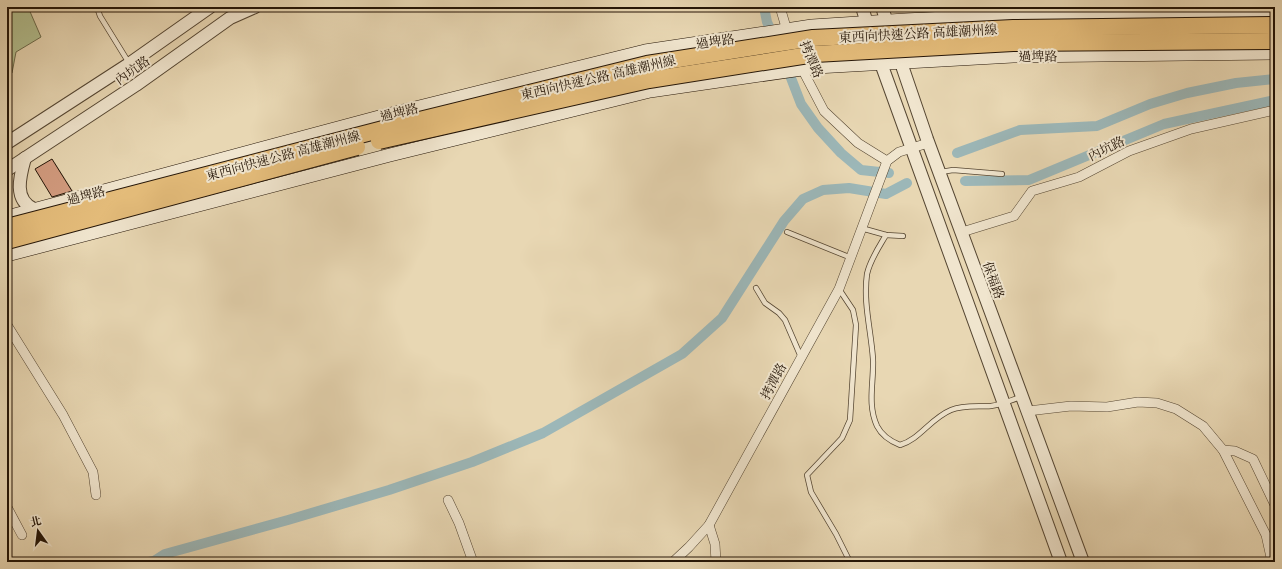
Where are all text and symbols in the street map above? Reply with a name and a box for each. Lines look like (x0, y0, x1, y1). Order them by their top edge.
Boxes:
street label: 東西向快速公路 高雄潮州線 (838, 22, 998, 45)
street label: 過埤路 (695, 31, 735, 52)
street label: 拷潭路 (797, 38, 826, 80)
street label: 過埤路 (1018, 49, 1058, 64)
street label: 東西向快速公路 高雄潮州線 (519, 52, 677, 103)
street label: 內坑路 (112, 53, 153, 88)
street label: 過埤路 (378, 100, 420, 124)
street label: 東西向快速公路 高雄潮州線 (204, 128, 362, 183)
street label: 內坑路 (1085, 133, 1127, 164)
street label: 過埤路 (65, 183, 107, 208)
street label: 保福路 (980, 259, 1007, 301)
street label: 拷潭路 (758, 360, 789, 402)
north arrow (18, 511, 58, 551)
text: 北 (29, 514, 43, 529)

